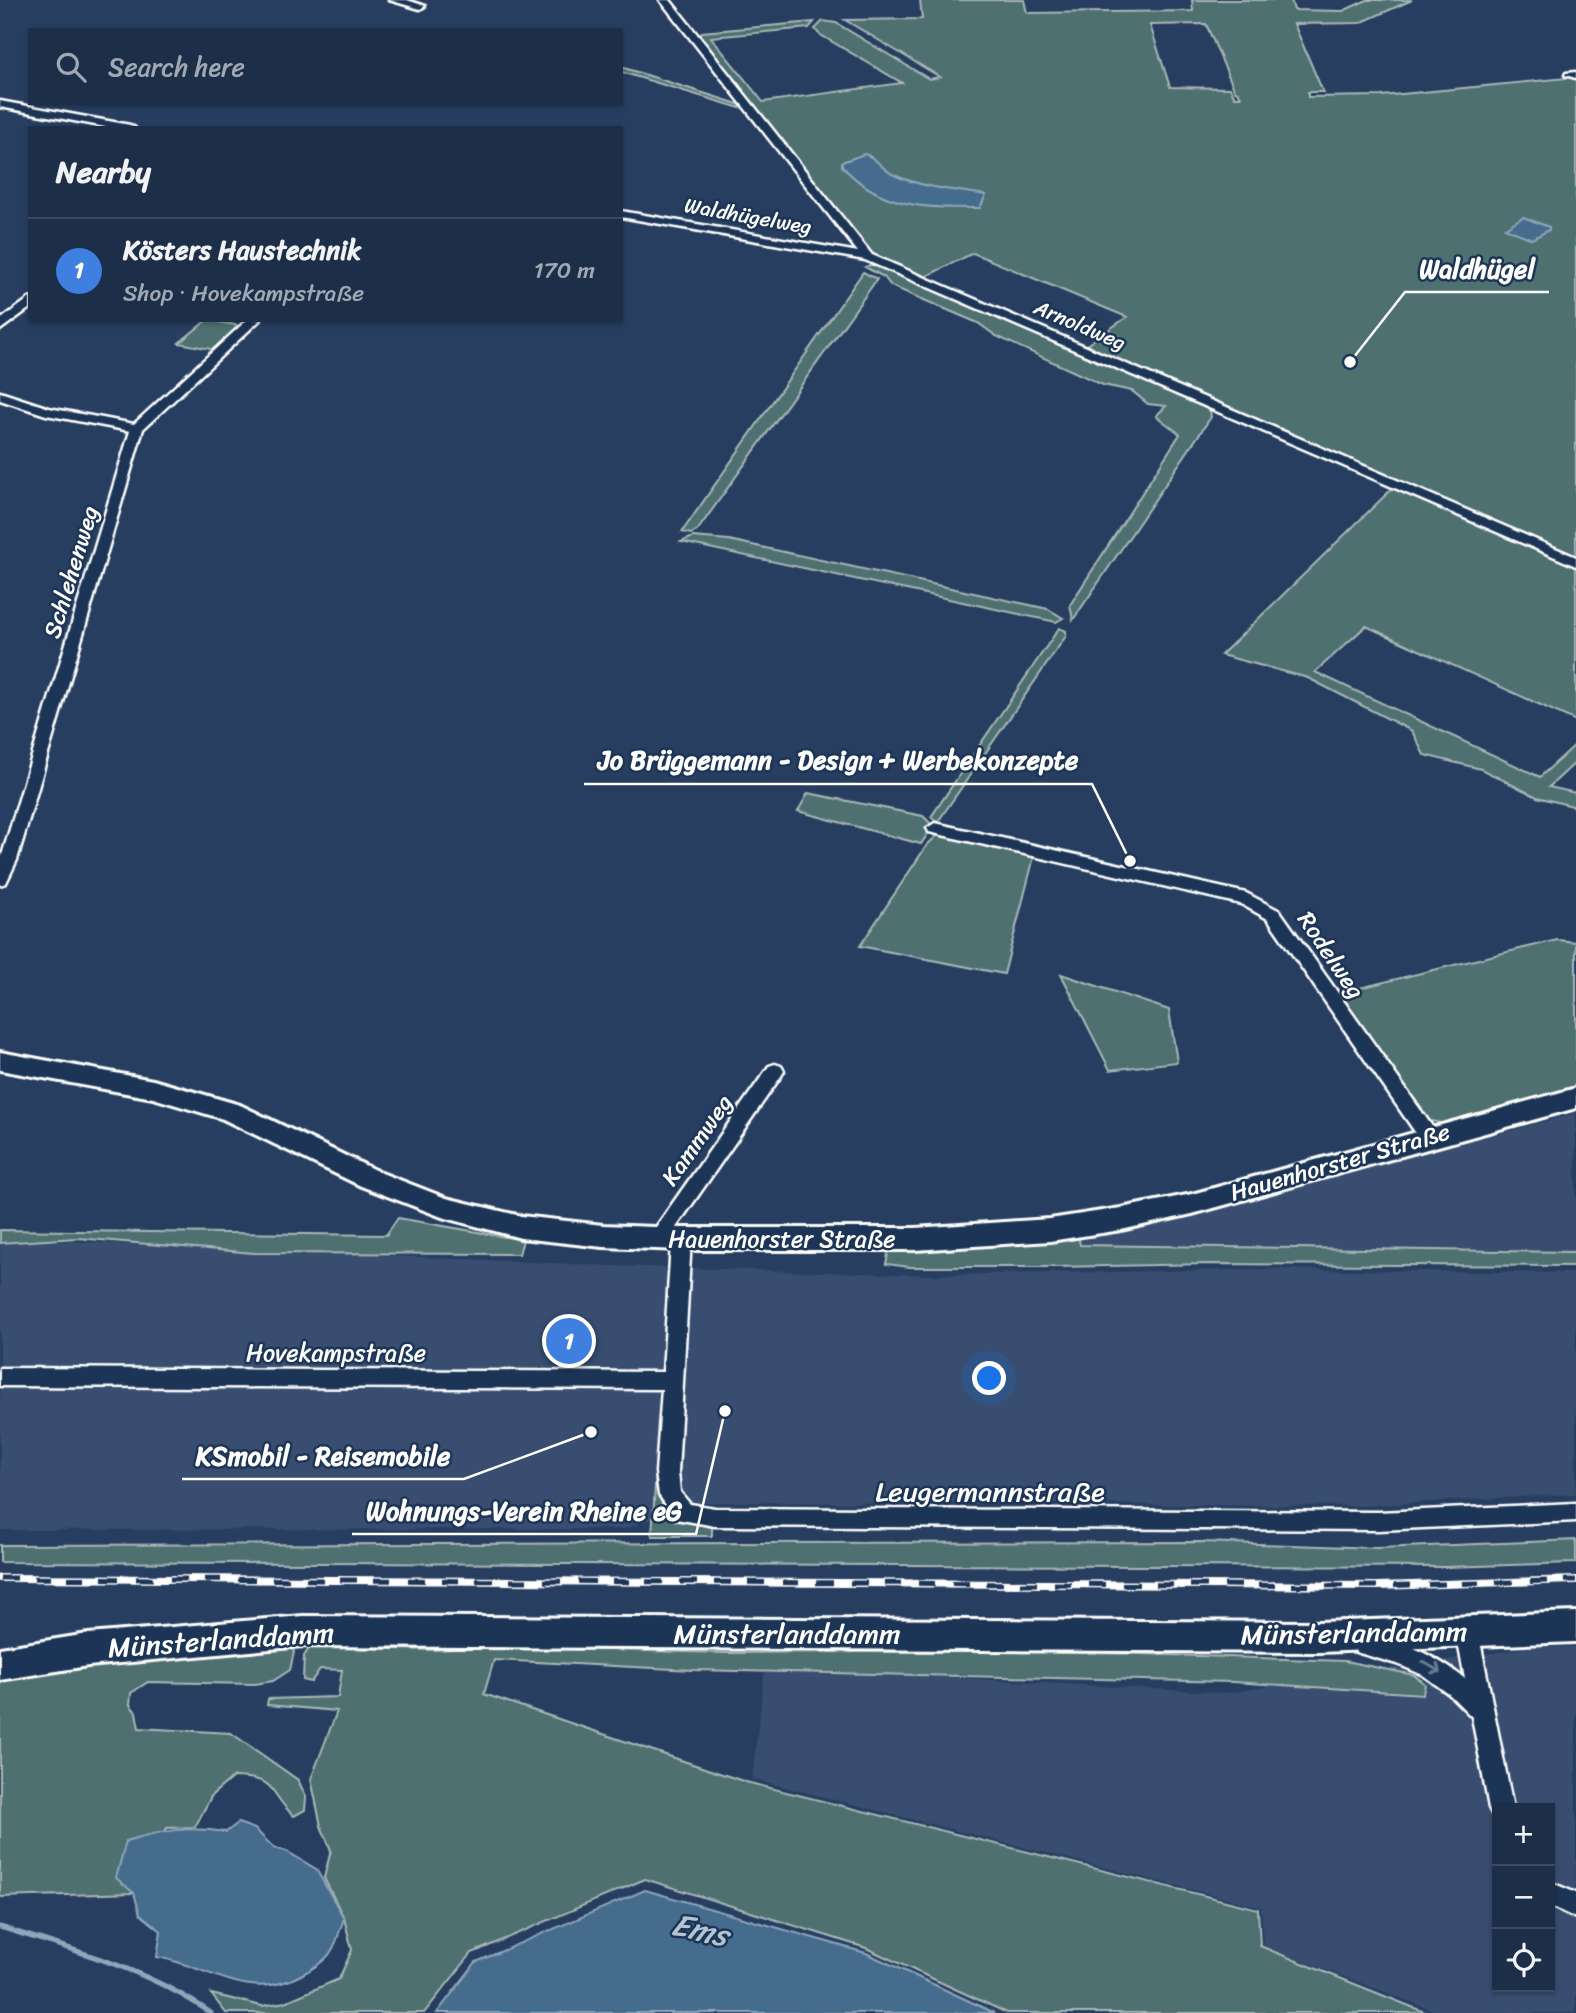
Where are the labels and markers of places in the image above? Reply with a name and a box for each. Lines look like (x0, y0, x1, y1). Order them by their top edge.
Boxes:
callout: Waldhügel (1405, 245, 1549, 292)
callout: Jo Brüggemann - Design + Werbekonzepte (584, 737, 1092, 784)
pin: 1 (546, 1315, 592, 1367)
callout: KSmobil - Reisemobile (182, 1432, 464, 1479)
callout: Wohnungs-Verein Rheine eG (352, 1487, 696, 1534)

